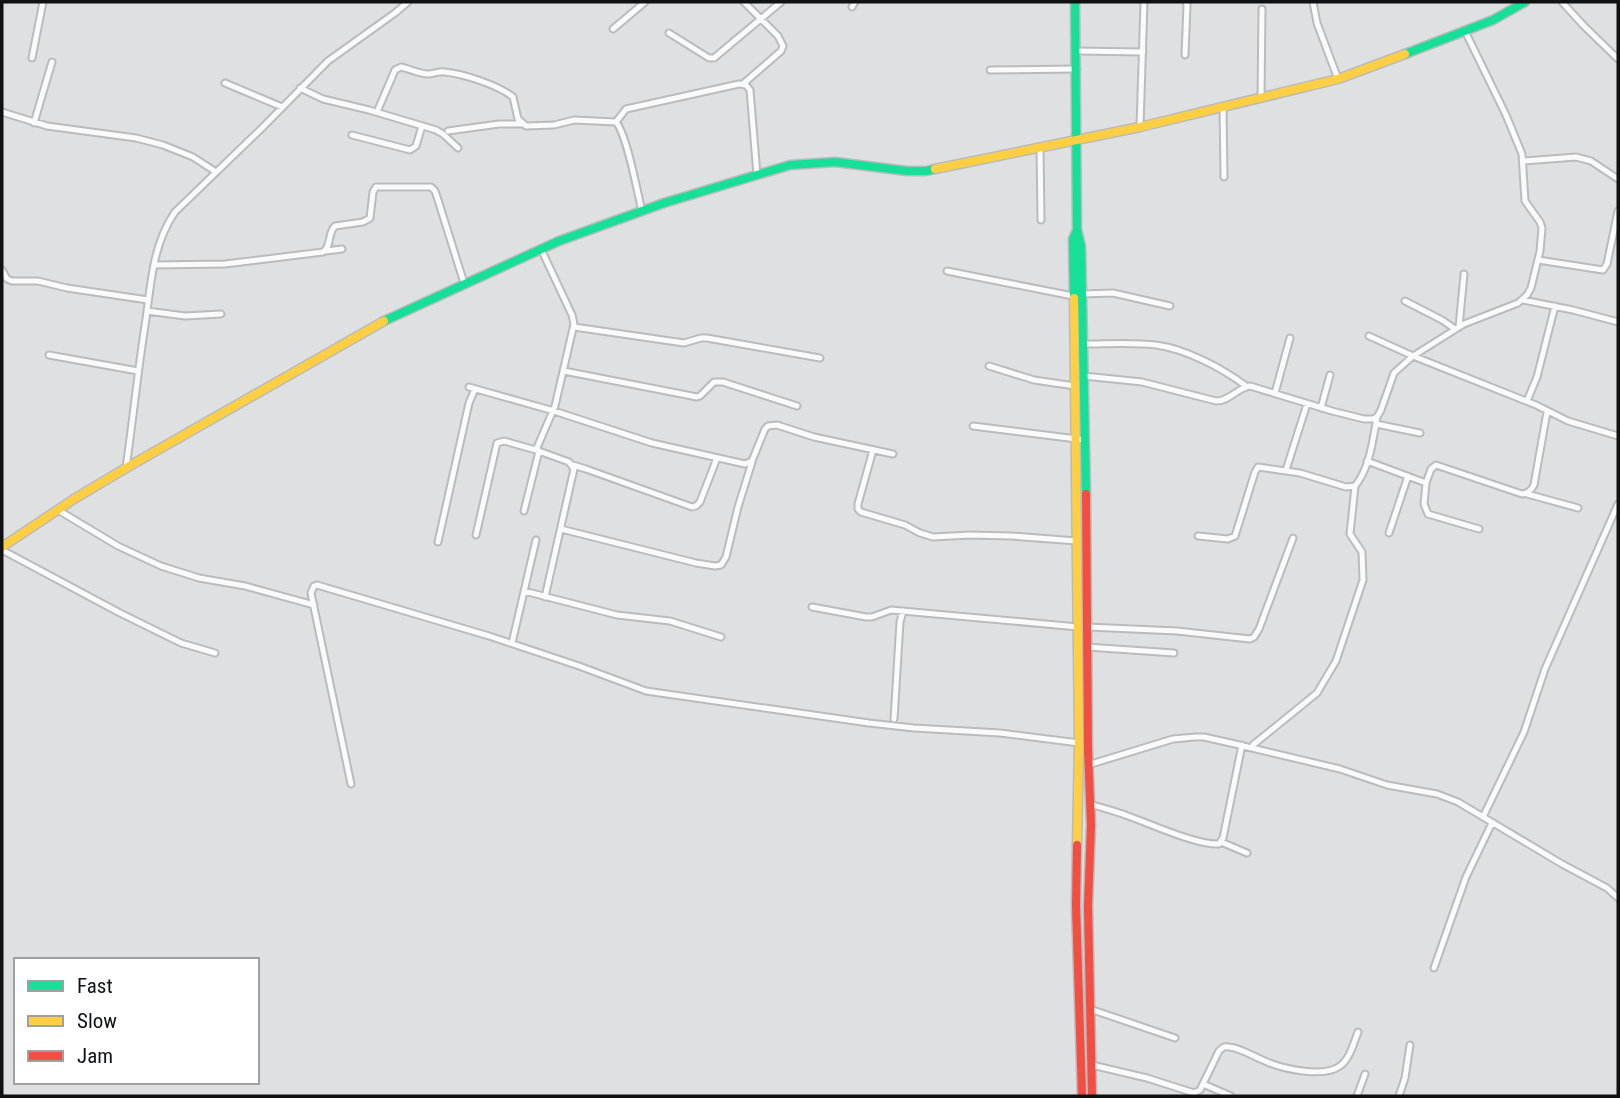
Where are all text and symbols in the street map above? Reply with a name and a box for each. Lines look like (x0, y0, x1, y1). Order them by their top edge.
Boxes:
legend (14, 958, 259, 1084)
text: Fast (77, 974, 113, 998)
text: Slow (77, 1009, 117, 1033)
text: Jam (77, 1044, 113, 1068)

